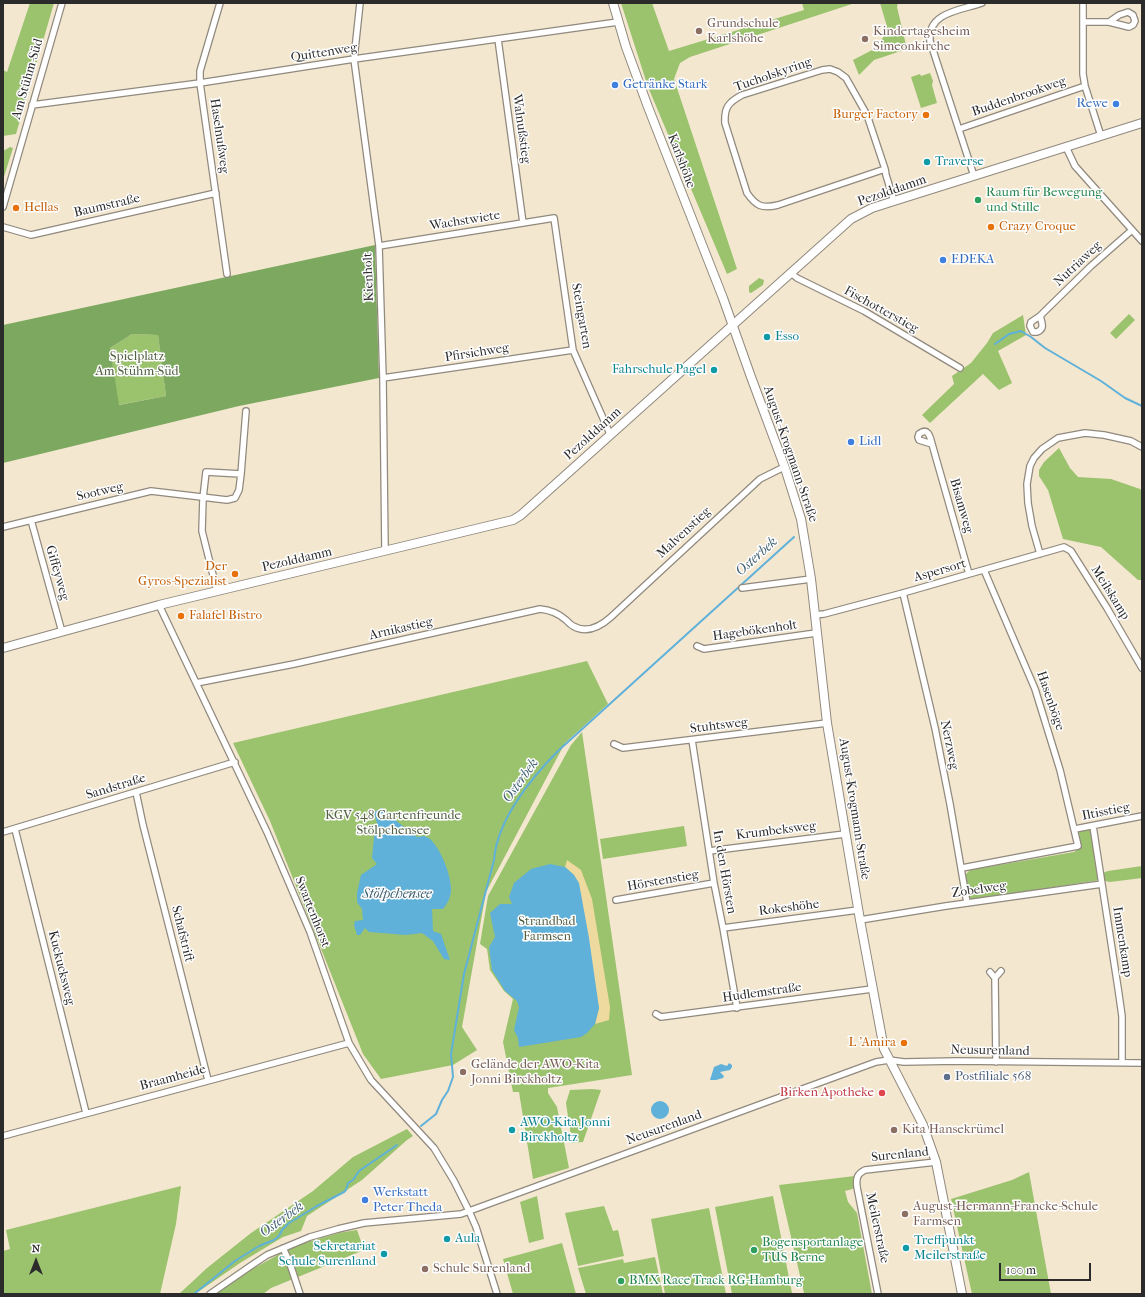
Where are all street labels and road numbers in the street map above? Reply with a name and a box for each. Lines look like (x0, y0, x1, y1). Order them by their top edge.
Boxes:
street label: Am Stühm-Süd (9, 37, 47, 121)
street label: Quittenweg (290, 40, 358, 66)
street label: Tucholskyring (732, 54, 814, 96)
street label: Buddenbrookweg (970, 74, 1068, 120)
street label: Walnußstieg (508, 93, 534, 165)
street label: Haselnußweg (206, 97, 232, 175)
street label: Karlshöhe (664, 132, 698, 190)
street label: Pezolddamm (856, 172, 928, 210)
street label: Baumstraße (73, 191, 141, 221)
street label: Wachstwiete (429, 208, 501, 234)
street label: Nutriaweg (1051, 238, 1105, 290)
street label: Kienholt (360, 252, 378, 302)
street label: Steingarten (568, 282, 594, 350)
street label: Fischotterstieg (841, 283, 921, 337)
street label: Pfirsichweg (444, 340, 510, 366)
street label: August-Krogmann-Straße (759, 384, 821, 524)
street label: Pezolddamm (561, 404, 625, 464)
street label: Bisamweg (946, 477, 976, 535)
street label: Sootweg (75, 479, 125, 505)
street label: Malvenstieg (654, 504, 714, 562)
street label: Giffeyweg (42, 544, 72, 602)
street label: Pezolddamm (260, 544, 334, 576)
street label: Aspersort (912, 556, 968, 586)
street label: Meilskamp (1087, 563, 1133, 623)
street label: Arnikastieg (368, 614, 434, 644)
street label: Hagebökenholt (712, 617, 798, 645)
street label: Hasenböge (1033, 669, 1067, 733)
street label: Stuhtsweg (689, 715, 749, 737)
street label: Nerzweg (936, 719, 962, 771)
street label: August-Krogmann-Straße (835, 737, 873, 881)
street label: Sandstraße (84, 771, 148, 803)
street label: Iltisstieg (1081, 800, 1131, 824)
street label: Krumbeksweg (735, 818, 817, 844)
street label: In den Hörsten (709, 829, 739, 915)
street label: Hörstenstieg (626, 867, 700, 895)
street label: Swartenhorst (291, 874, 333, 950)
street label: Zobelweg (951, 878, 1007, 902)
street label: Rokeshöhe (758, 897, 820, 919)
street label: Schafstrift (167, 904, 197, 964)
street label: Immenkamp (1109, 906, 1135, 978)
street label: Kuckucksweg (44, 929, 78, 1007)
street label: Hudlemstraße (721, 980, 803, 1006)
street label: Neusurenland (950, 1043, 1030, 1059)
street label: Braamheide (138, 1062, 208, 1094)
street label: Neusurenland (624, 1107, 704, 1149)
street label: Surenland (871, 1144, 929, 1166)
street label: Meilerstraße (862, 1191, 892, 1265)

